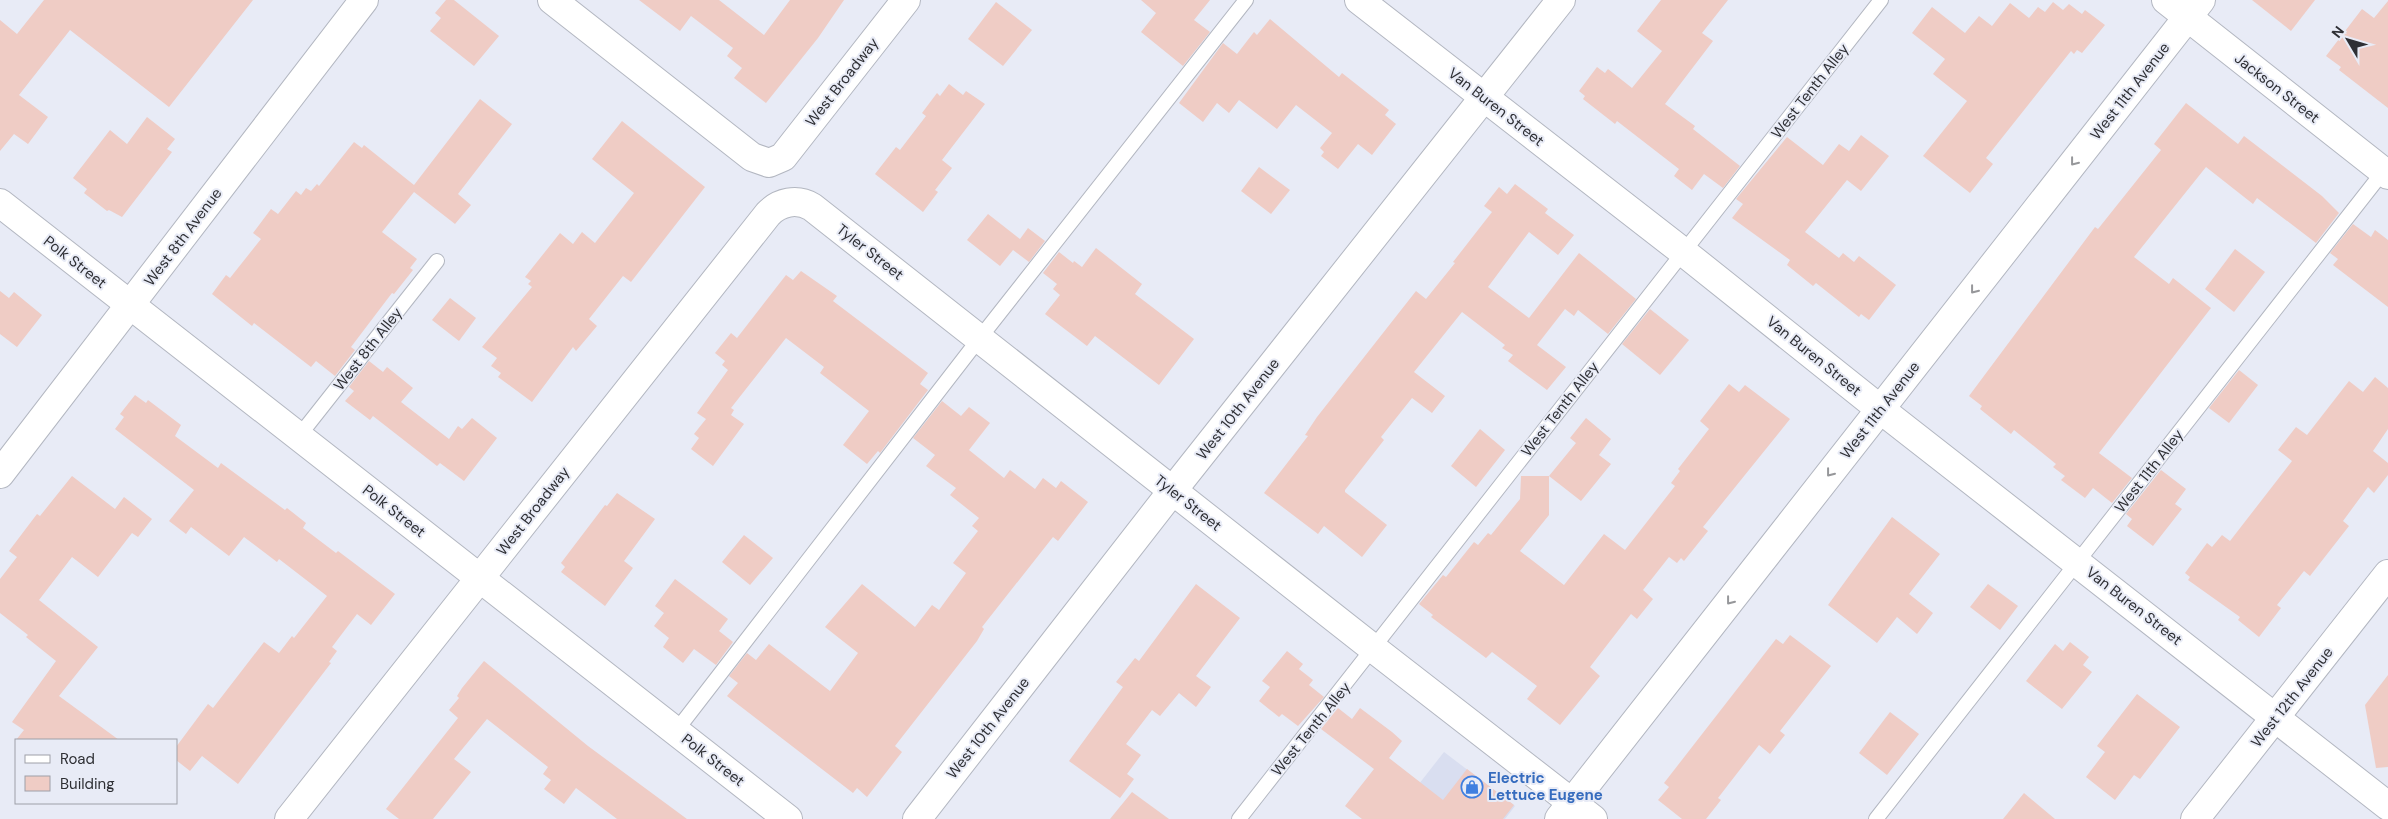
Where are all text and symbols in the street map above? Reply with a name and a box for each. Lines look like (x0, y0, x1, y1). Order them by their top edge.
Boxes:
north arrow (2323, 15, 2373, 65)
text: N (2328, 22, 2348, 42)
street label: West Broadway (801, 33, 883, 131)
street label: West 11th Avenue (2086, 38, 2174, 144)
street label: West Tenth Alley (1767, 39, 1854, 143)
street label: Jackson Street (2230, 48, 2324, 128)
street label: Van Buren Street (1444, 63, 1548, 151)
one-way arrow (2071, 156, 2080, 166)
street label: West 8th Avenue (140, 184, 226, 290)
street label: Tyler Street (832, 220, 908, 285)
street label: Polk Street (39, 231, 111, 293)
one-way arrow (1971, 284, 1979, 293)
street label: West 8th Alley (329, 303, 407, 395)
street label: Van Buren Street (1762, 312, 1866, 400)
street label: West 10th Avenue (1192, 354, 1284, 464)
street label: West Tenth Alley (1517, 357, 1604, 461)
street label: West 11th Avenue (1836, 357, 1924, 463)
street label: West 11th Alley (2110, 425, 2188, 517)
street label: West Broadway (492, 462, 574, 560)
one-way arrow (1828, 467, 1836, 476)
street label: Tyler Street (1150, 471, 1226, 536)
street label: Polk Street (358, 480, 430, 542)
street label: Van Buren Street (2082, 562, 2186, 650)
one-way arrow (1727, 595, 1735, 604)
street label: West 12th Avenue (2247, 643, 2337, 751)
street label: West 10th Avenue (942, 673, 1034, 783)
street label: West Tenth Alley (1267, 677, 1355, 780)
street label: Polk Street (677, 729, 749, 791)
legend (15, 739, 178, 804)
text: Road (60, 749, 95, 769)
place label: Electric Lettuce Eugene (1488, 768, 1603, 805)
text: Building (60, 774, 115, 794)
shop icon: Electric Lettuce Eugene (1460, 775, 1484, 799)

